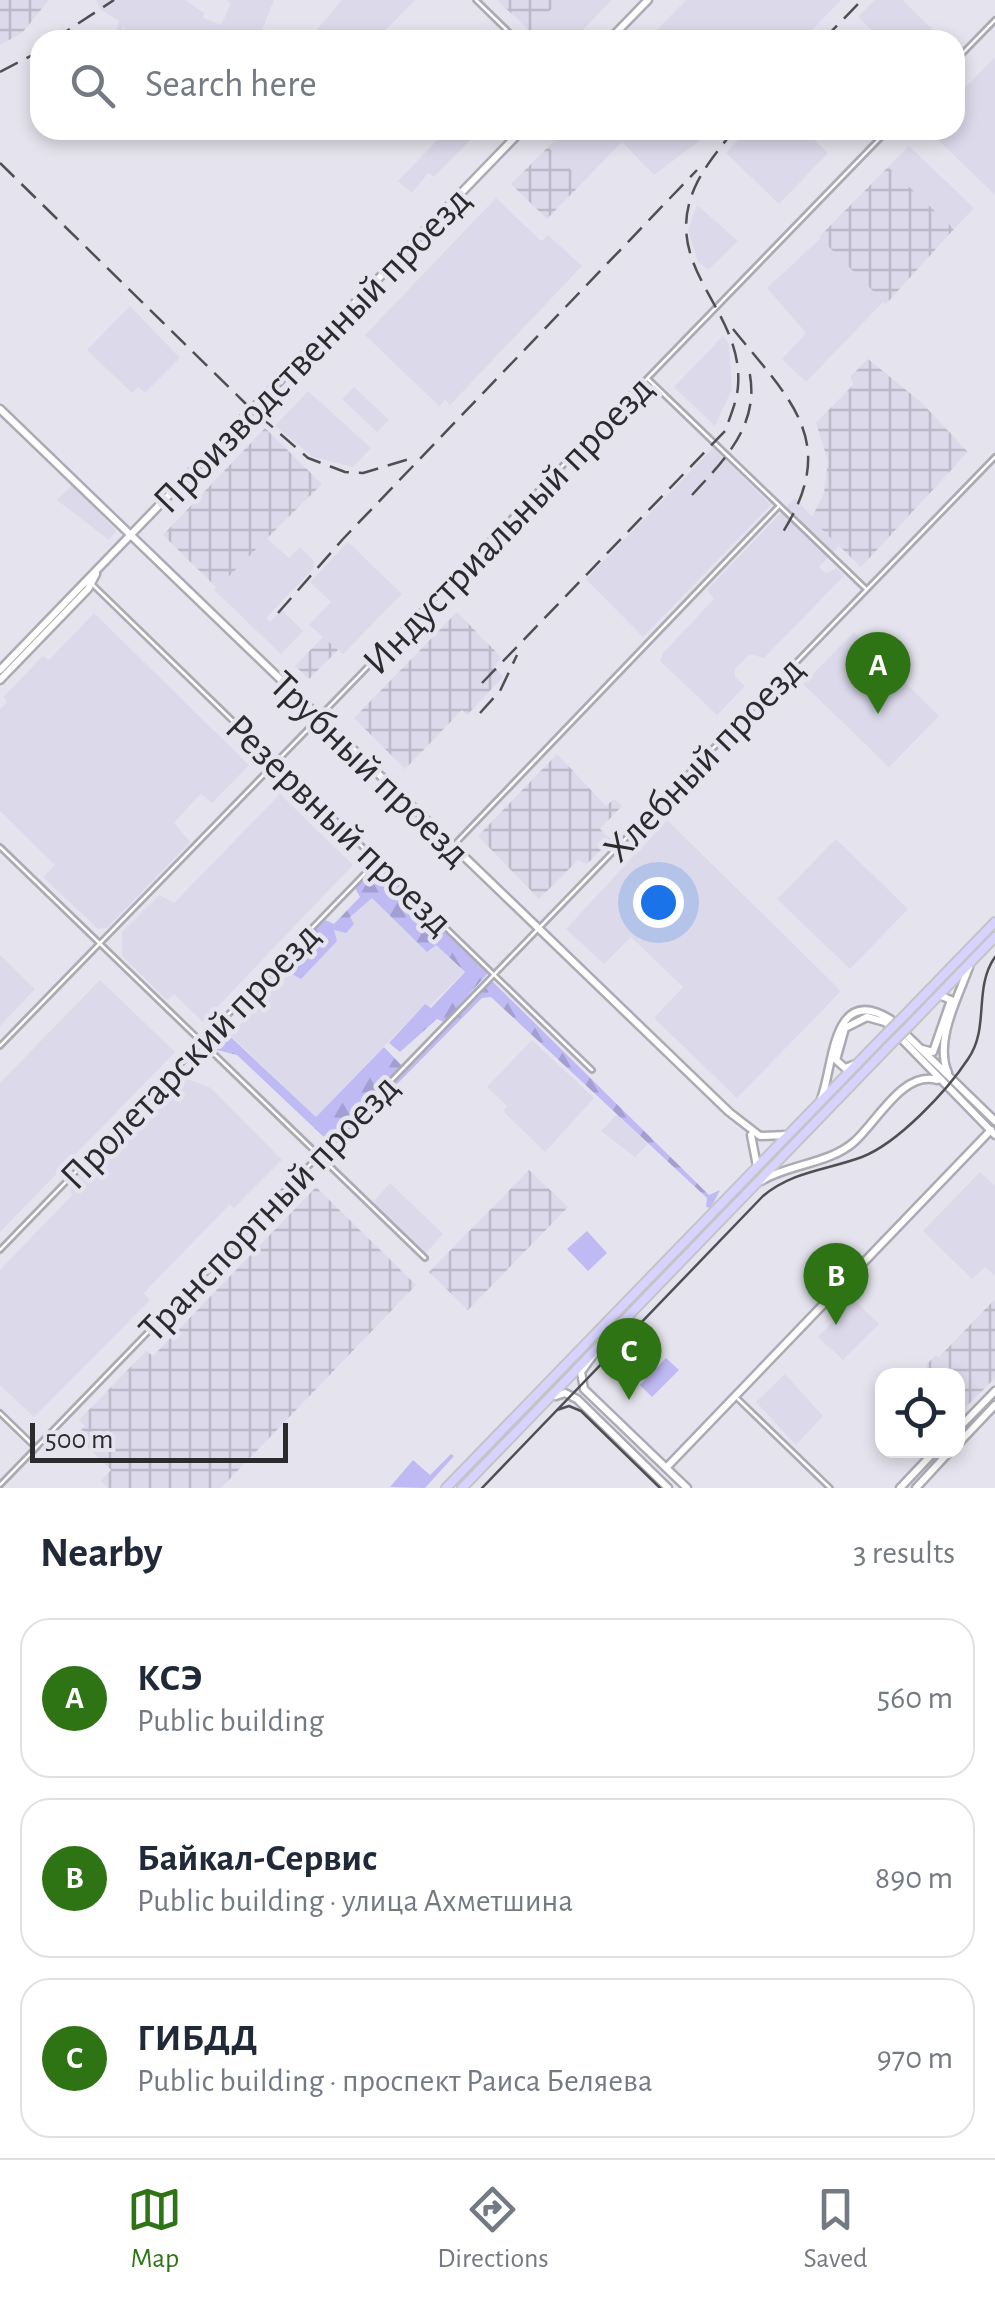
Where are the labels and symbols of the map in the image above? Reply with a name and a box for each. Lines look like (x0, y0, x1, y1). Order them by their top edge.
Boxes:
street label: Производственный проезд (146, 179, 479, 521)
street label: Индустриальный проезд (356, 368, 661, 683)
pin: A (846, 632, 910, 714)
street label: Хлебный проезд (597, 649, 812, 870)
street label: Трубный проезд (262, 664, 477, 874)
street label: Резервный проезд (217, 707, 460, 944)
your location (633, 877, 684, 928)
street label: Пролетарский проезд (53, 915, 328, 1197)
street label: Транспортный проезд (132, 1067, 407, 1350)
pin: B (804, 1242, 868, 1325)
pin: C (596, 1318, 662, 1400)
scale bar (30, 1418, 288, 1462)

